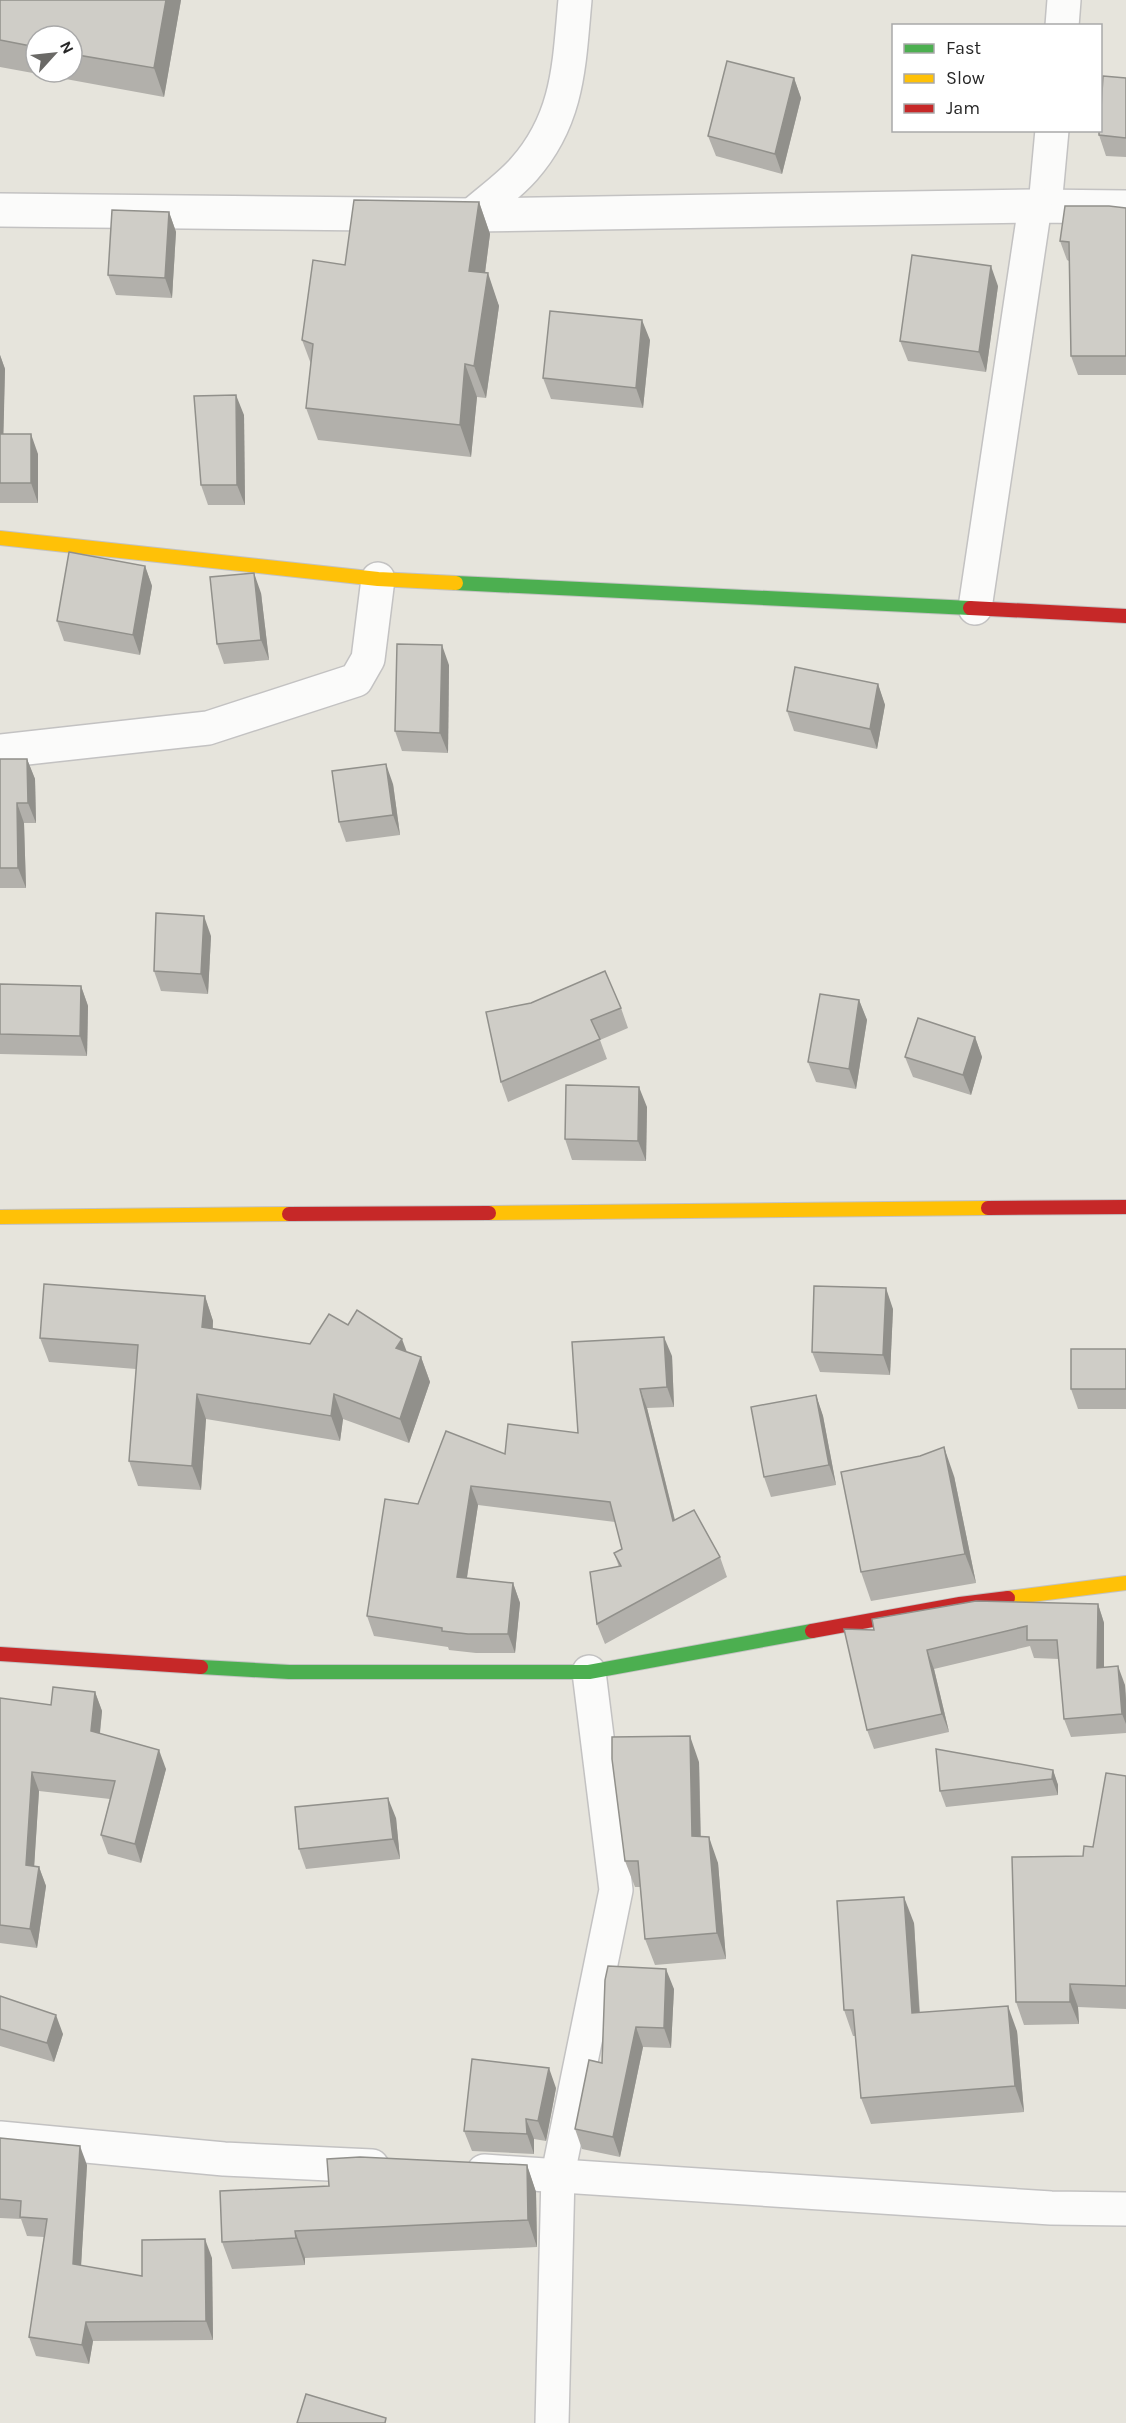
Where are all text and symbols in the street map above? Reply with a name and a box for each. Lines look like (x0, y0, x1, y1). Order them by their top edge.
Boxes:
north arrow (24, 24, 84, 84)
legend (892, 24, 1102, 132)
text: Fast (946, 37, 981, 59)
text: N (56, 38, 78, 57)
text: Slow (946, 67, 985, 89)
text: Jam (946, 97, 980, 119)

